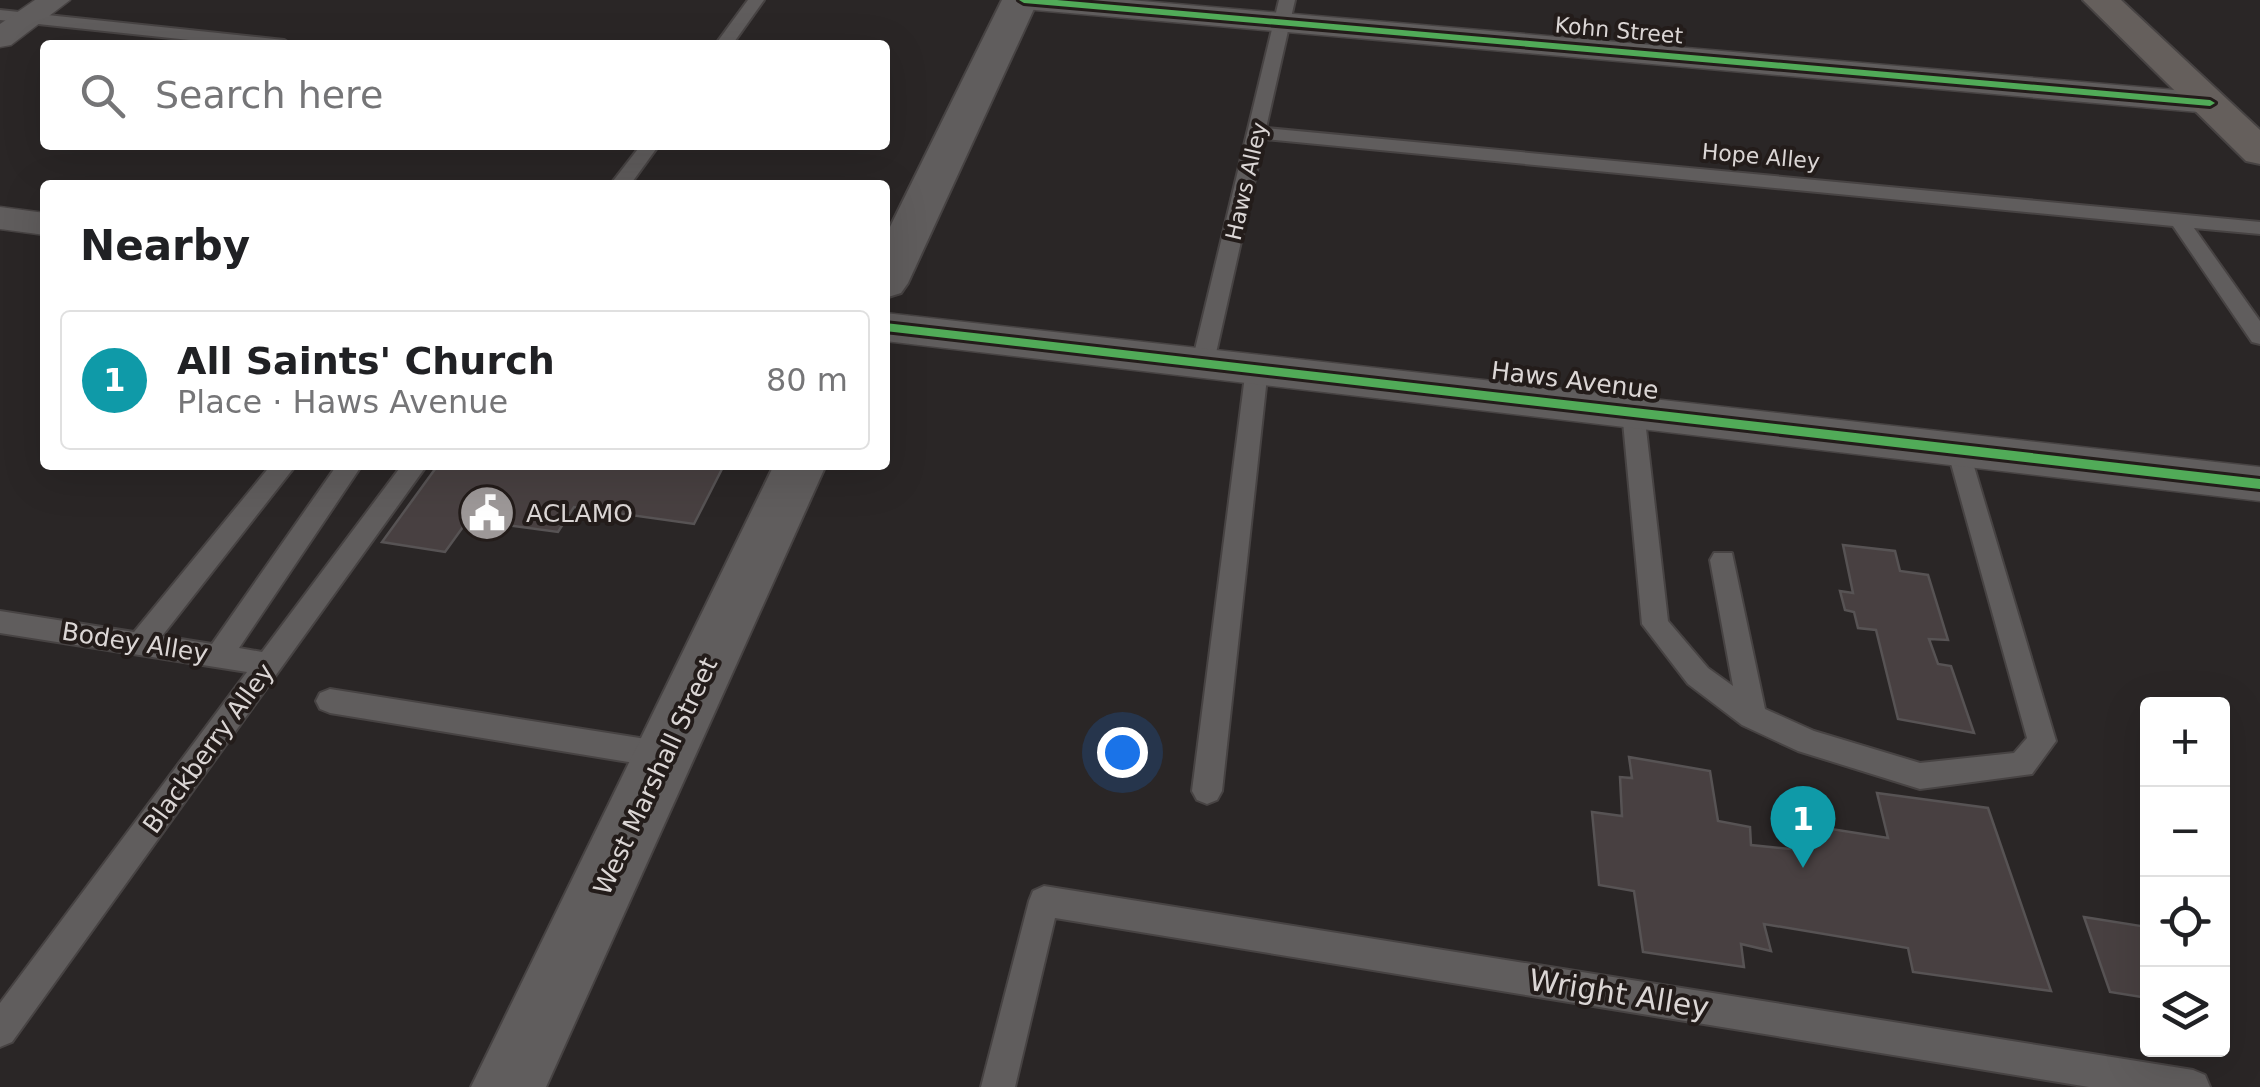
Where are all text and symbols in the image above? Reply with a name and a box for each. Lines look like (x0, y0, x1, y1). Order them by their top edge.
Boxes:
street label: Kohn Street (1554, 12, 1684, 49)
search box (40, 40, 890, 150)
icon: search (75, 68, 130, 123)
text: Search here (155, 73, 383, 117)
street label: Haws Alley (1221, 120, 1272, 243)
street label: Hope Alley (1701, 139, 1821, 174)
text: Nearby (80, 221, 250, 270)
text: All Saints' Church (177, 339, 555, 383)
street label: Haws Avenue (1490, 356, 1660, 405)
text: 1 (103, 361, 126, 399)
text: 80 m (766, 361, 848, 399)
text: Place · Haws Avenue (177, 383, 508, 421)
public building icon: ACLAMO (457, 483, 517, 543)
place label: ACLAMO (526, 499, 633, 528)
street label: Bodey Alley (60, 617, 210, 668)
street label: West Marshall Street (588, 653, 723, 900)
street label: Blackberry Alley (137, 658, 280, 839)
map controls (2140, 697, 2230, 1057)
button: + (2140, 697, 2230, 787)
your location (1097, 727, 1148, 778)
pin: 1 (1770, 786, 1836, 868)
button: − (2140, 787, 2230, 877)
button: locate (2140, 877, 2230, 967)
street label: Wright Alley (1527, 962, 1712, 1025)
button: layers (2140, 967, 2230, 1057)

